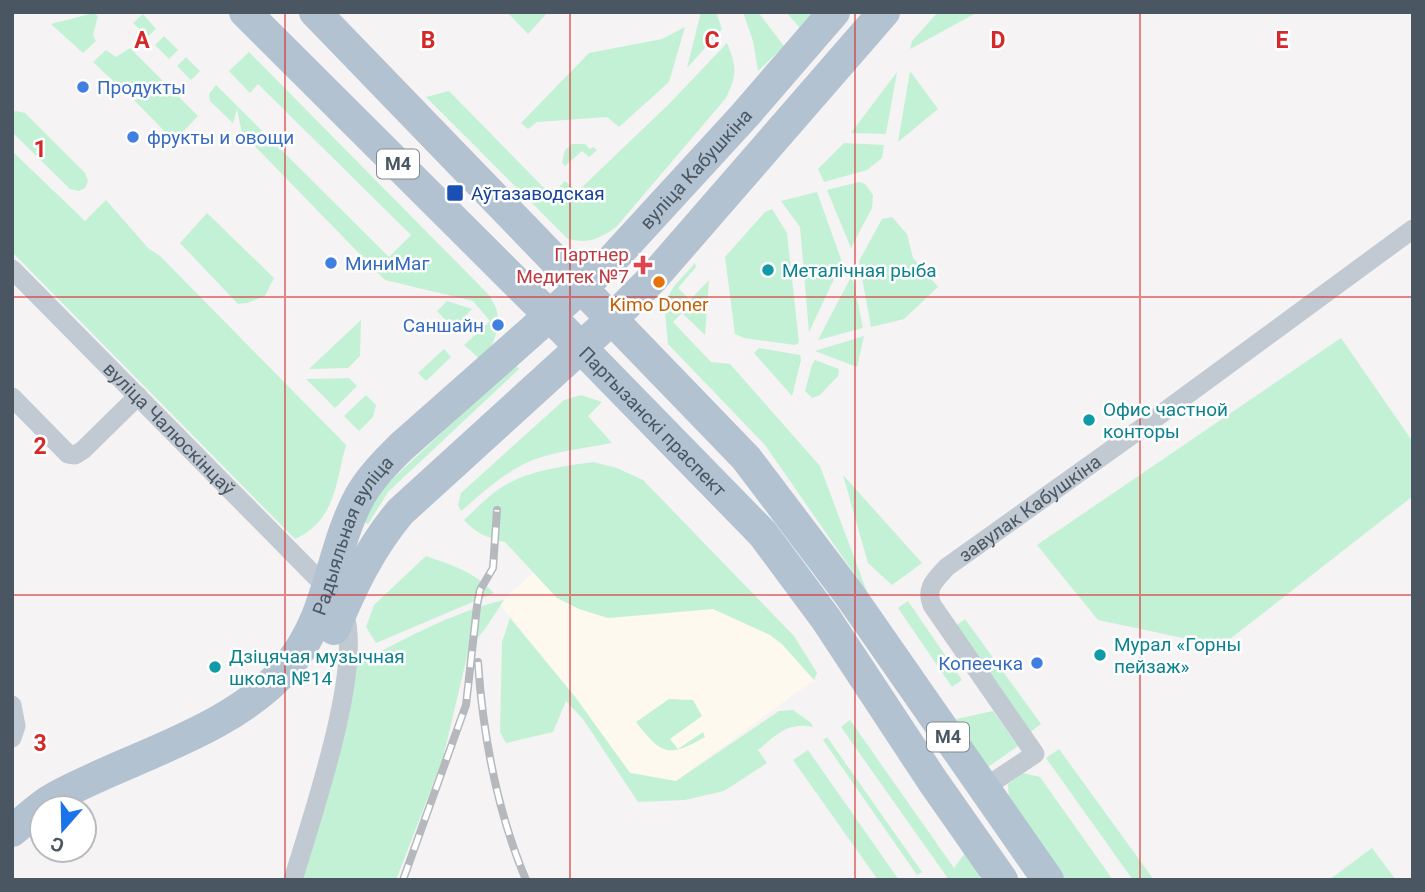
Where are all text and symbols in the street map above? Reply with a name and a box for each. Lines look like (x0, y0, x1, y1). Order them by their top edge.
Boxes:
text: A (134, 27, 150, 54)
text: B (421, 27, 435, 54)
text: C (704, 27, 720, 54)
text: D (991, 27, 1005, 54)
text: E (1276, 27, 1289, 54)
place label: Продукты (97, 76, 186, 99)
marker: Продукты (75, 79, 91, 95)
street label: вуліца Кабушкіна (635, 104, 757, 234)
place label: фрукты и овощи (147, 126, 294, 149)
marker: фрукты и овощи (125, 129, 141, 145)
text: 1 (33, 136, 47, 163)
road number: М4 (377, 149, 419, 178)
place label: Аўтазаводская (471, 182, 605, 205)
marker: Аўтазаводская (445, 183, 465, 203)
place label: Партнер Медитек №7 (516, 243, 629, 288)
place label: МиниМаг (345, 252, 429, 275)
marker: МиниМаг (323, 255, 339, 271)
marker: Партнер Медитек №7 (635, 257, 651, 273)
place label: Металічная рыба (782, 259, 937, 282)
marker: Металічная рыба (760, 262, 776, 278)
marker: Kimo Doner (651, 274, 667, 290)
place label: Kimo Doner (609, 293, 709, 316)
place label: Саншайн (403, 314, 484, 337)
marker: Саншайн (490, 317, 506, 333)
street label: Партызанскі праспект (574, 342, 731, 502)
street label: вуліца Чалюскінцаў (99, 358, 240, 500)
place label: Офис частной конторы (1103, 398, 1228, 443)
marker: Офис частной конторы (1081, 412, 1097, 428)
text: 2 (33, 433, 47, 460)
street label: завулак Кабушкіна (954, 450, 1106, 567)
street label: Радыяльная вуліца (308, 451, 398, 618)
place label: Мурал «Горны пейзаж» (1114, 633, 1241, 678)
place label: Дзіцячая музычная школа №14 (229, 645, 405, 690)
marker: Мурал «Горны пейзаж» (1092, 647, 1108, 663)
place label: Копеечка (938, 652, 1023, 675)
marker: Копеечка (1029, 655, 1045, 671)
marker: Дзіцячая музычная школа №14 (207, 659, 223, 675)
road number: М4 (927, 722, 969, 752)
text: 3 (33, 730, 47, 757)
north arrow (28, 794, 98, 864)
text: С (48, 832, 67, 857)

